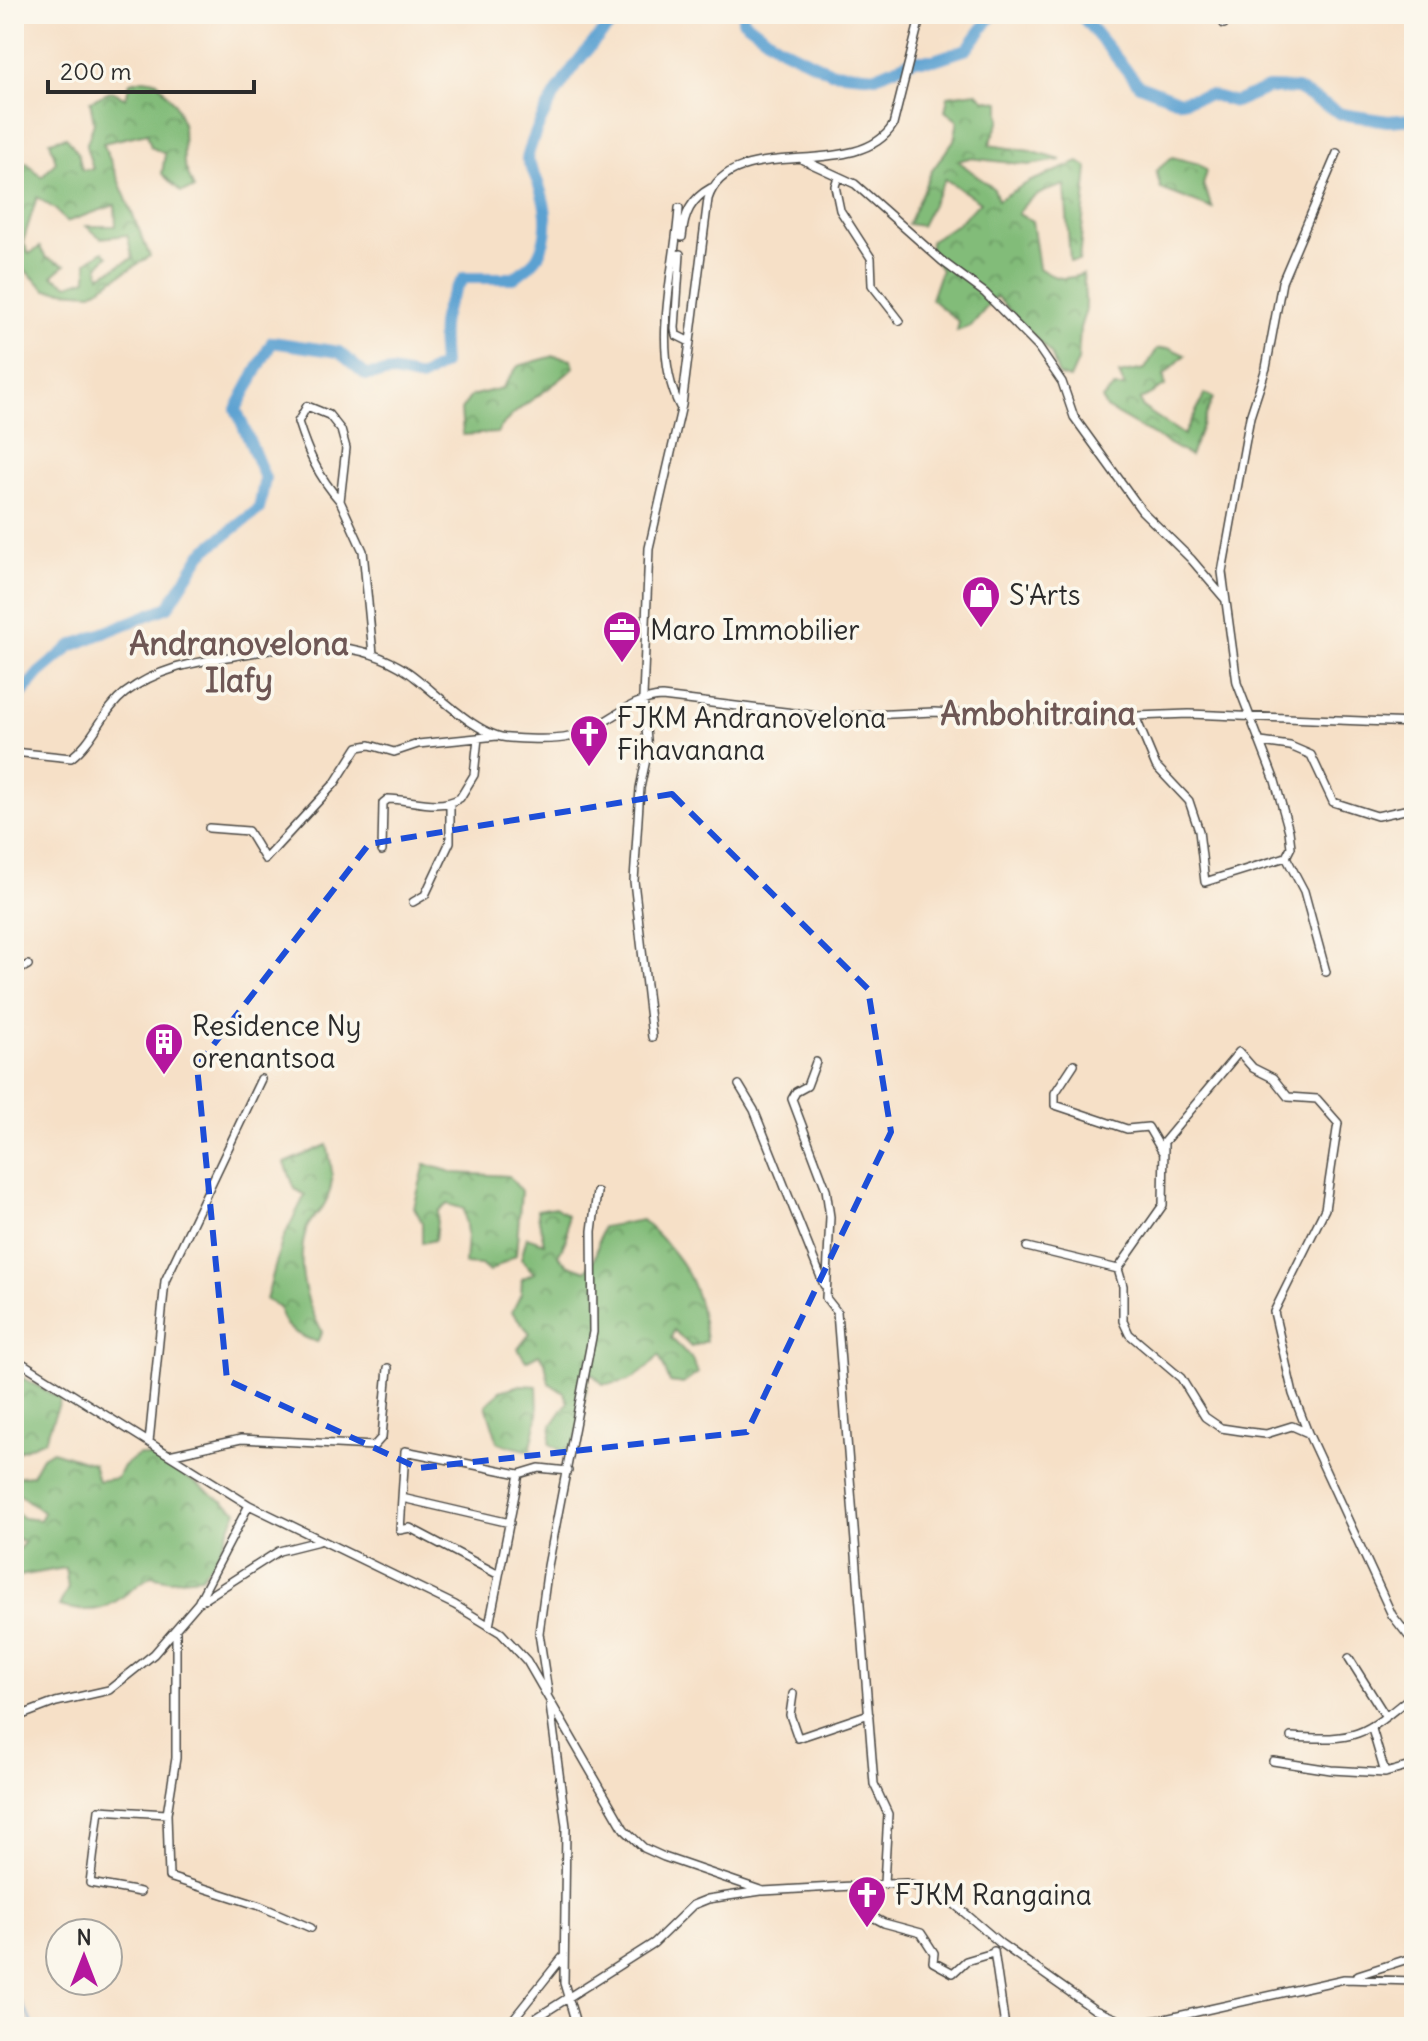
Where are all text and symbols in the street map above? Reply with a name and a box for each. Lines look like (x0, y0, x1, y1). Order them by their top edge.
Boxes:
scale bar (48, 44, 254, 94)
text: 200 m (60, 56, 132, 86)
shop icon: S'Arts (960, 574, 1002, 629)
place label: S'Arts (1009, 577, 1080, 613)
office icon: Maro Immobilier (601, 609, 643, 664)
place label: Maro Immobilier (650, 612, 860, 648)
district label: Andranovelona Ilafy (129, 623, 349, 701)
district label: Ambohitraina (940, 693, 1136, 734)
place label: FJKM Andranovelona Fihavanana (617, 700, 886, 768)
church icon: FJKM Andranovelona Fihavanana (568, 713, 610, 768)
place label: Residence Ny orenantsoa (192, 1008, 362, 1076)
building icon: Residence Ny orenantsoa (143, 1021, 185, 1076)
church icon: FJKM Rangaina (846, 1874, 888, 1929)
place label: FJKM Rangaina (895, 1877, 1092, 1913)
north arrow (44, 1917, 124, 1997)
text: N (76, 1923, 92, 1951)

